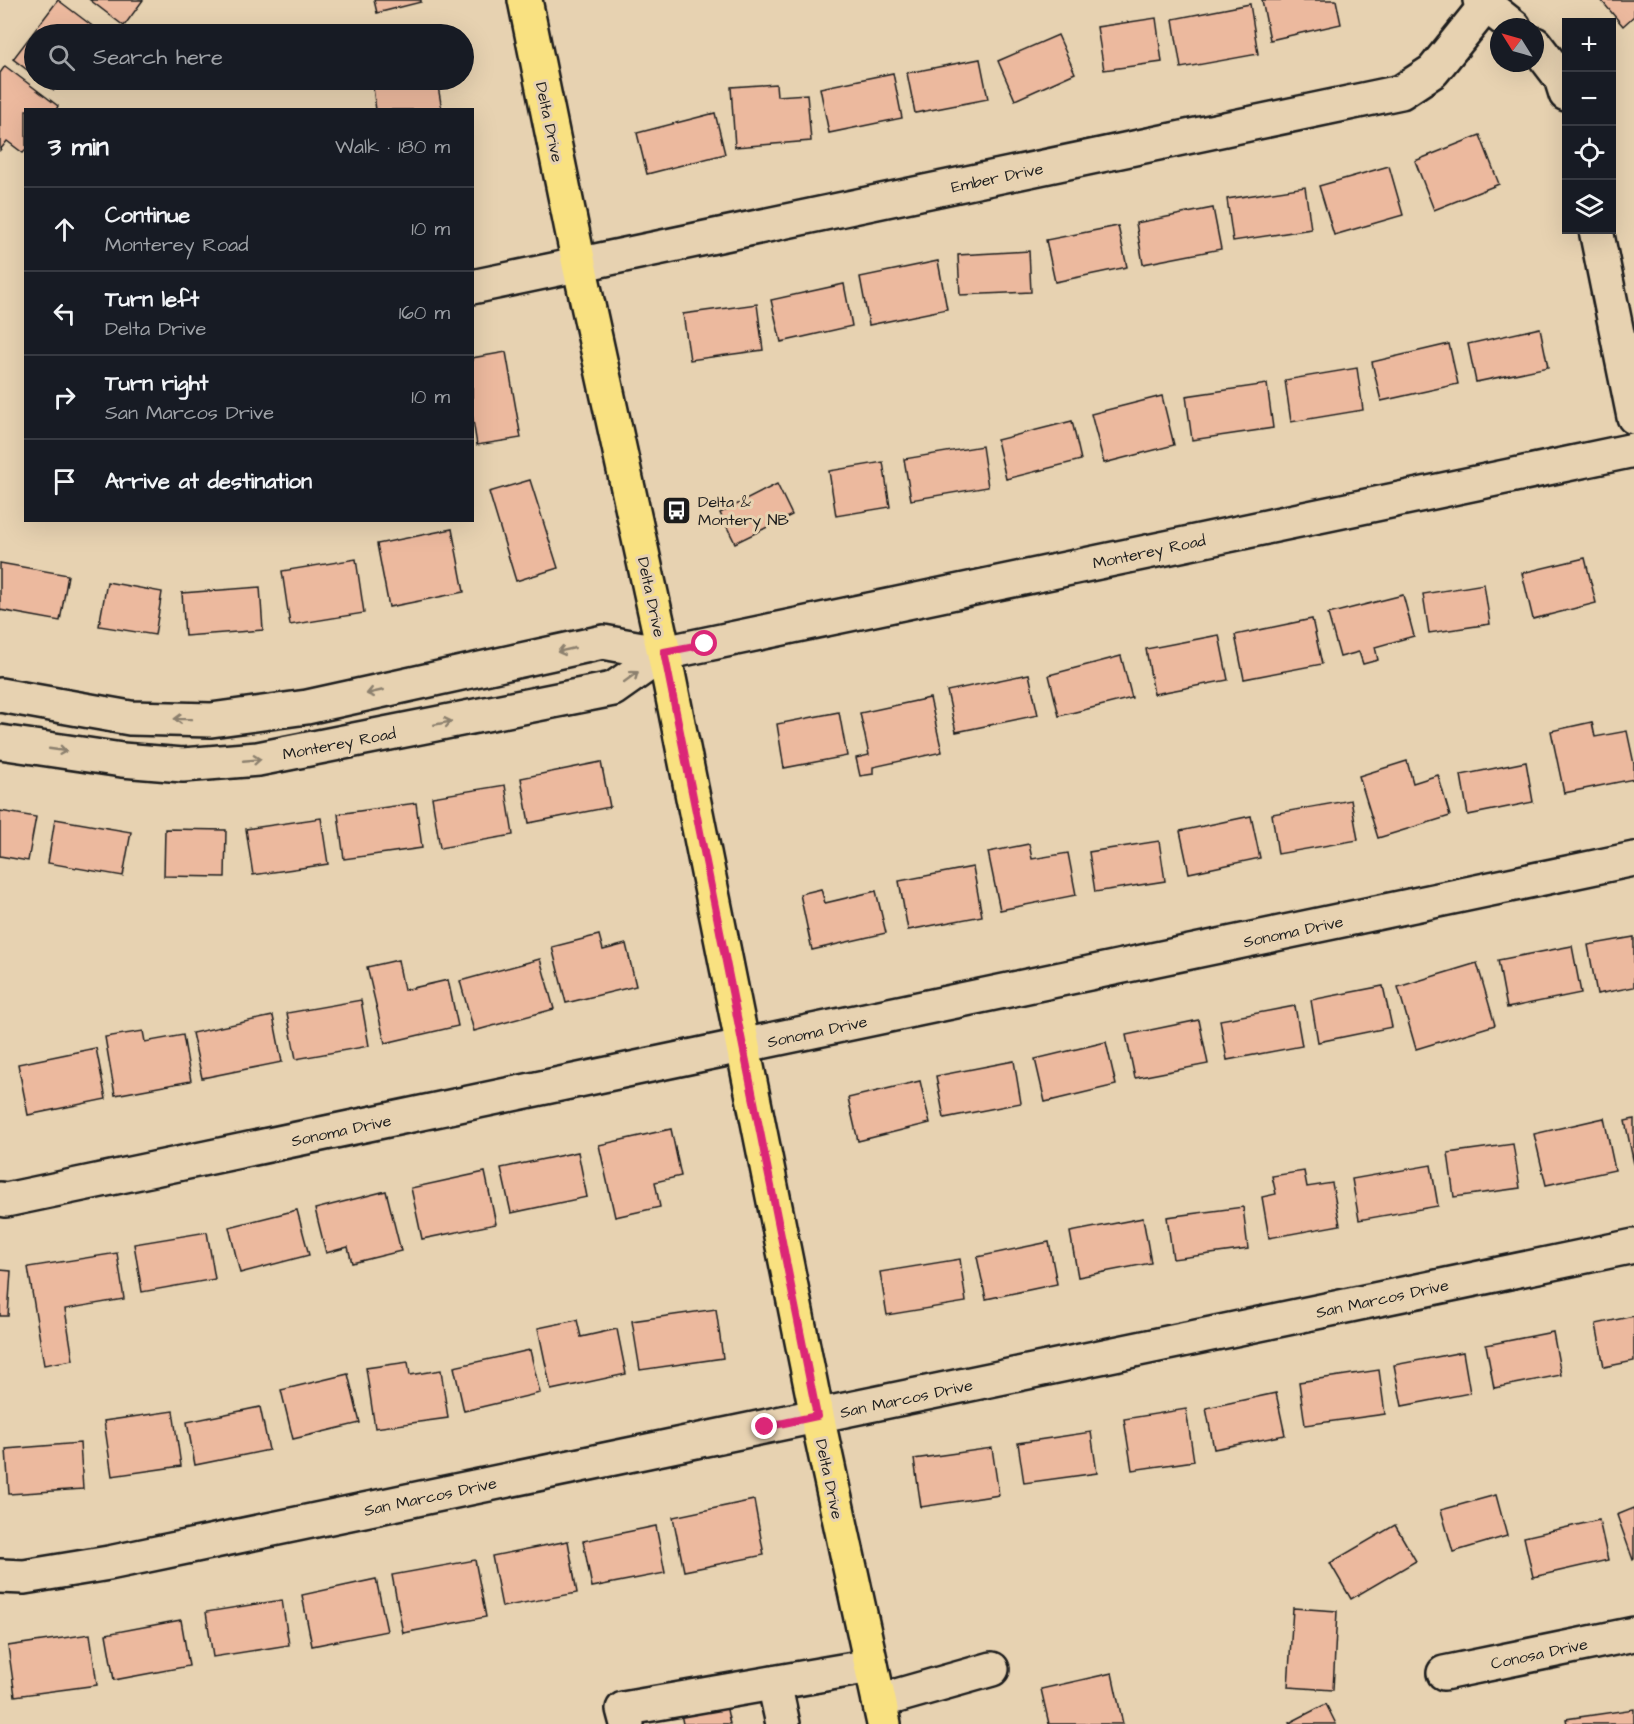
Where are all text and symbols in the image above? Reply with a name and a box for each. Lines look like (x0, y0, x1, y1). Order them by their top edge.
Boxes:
north arrow (1490, 18, 1544, 72)
map controls (1562, 18, 1616, 234)
button: + (1562, 18, 1616, 72)
search box (24, 24, 474, 90)
icon: search (45, 41, 78, 74)
text: Search here (93, 42, 223, 73)
button: − (1562, 72, 1616, 126)
street label: Delta Drive (530, 80, 568, 165)
button: locate (1562, 126, 1616, 180)
text: 3 min (48, 129, 109, 165)
text: Walk · 180 m (335, 133, 450, 161)
street label: Ember Drive (949, 157, 1045, 198)
button: layers (1562, 180, 1616, 234)
text: Continue (105, 200, 190, 231)
icon: ahead (48, 213, 81, 246)
text: 10 m (411, 215, 450, 243)
text: Monterey Road (105, 231, 248, 259)
text: Turn left (105, 284, 199, 315)
icon: left (48, 297, 81, 330)
text: 160 m (399, 299, 450, 327)
text: Delta Drive (105, 315, 206, 343)
text: Turn right (105, 368, 208, 399)
icon: right (48, 381, 81, 414)
text: 10 m (411, 383, 450, 411)
text: San Marcos Drive (105, 399, 274, 427)
icon: arrive (48, 465, 81, 498)
text: Arrive at destination (105, 466, 312, 497)
place label: Delta & Montery NB (698, 491, 789, 532)
bus stop icon: Delta & Montery NB (661, 494, 693, 526)
street label: Monterey Road (1091, 529, 1208, 576)
street label: Delta Drive (632, 555, 670, 640)
route start (691, 630, 717, 656)
one-way arrow (556, 645, 576, 656)
one-way arrow (622, 670, 638, 683)
one-way arrow (366, 687, 385, 699)
one-way arrow (173, 713, 193, 725)
one-way arrow (433, 717, 452, 728)
street label: Monterey Road (281, 722, 398, 767)
one-way arrow (47, 745, 67, 756)
one-way arrow (241, 754, 261, 765)
street label: Sonoma Drive (1241, 911, 1346, 953)
street label: Sonoma Drive (765, 1011, 870, 1053)
street label: Sonoma Drive (289, 1110, 394, 1152)
street label: San Marcos Drive (1314, 1274, 1451, 1324)
street label: San Marcos Drive (838, 1374, 975, 1424)
route end (751, 1413, 777, 1439)
street label: Delta Drive (810, 1437, 848, 1522)
street label: San Marcos Drive (362, 1472, 499, 1522)
street label: Conosa Drive (1489, 1633, 1590, 1675)

